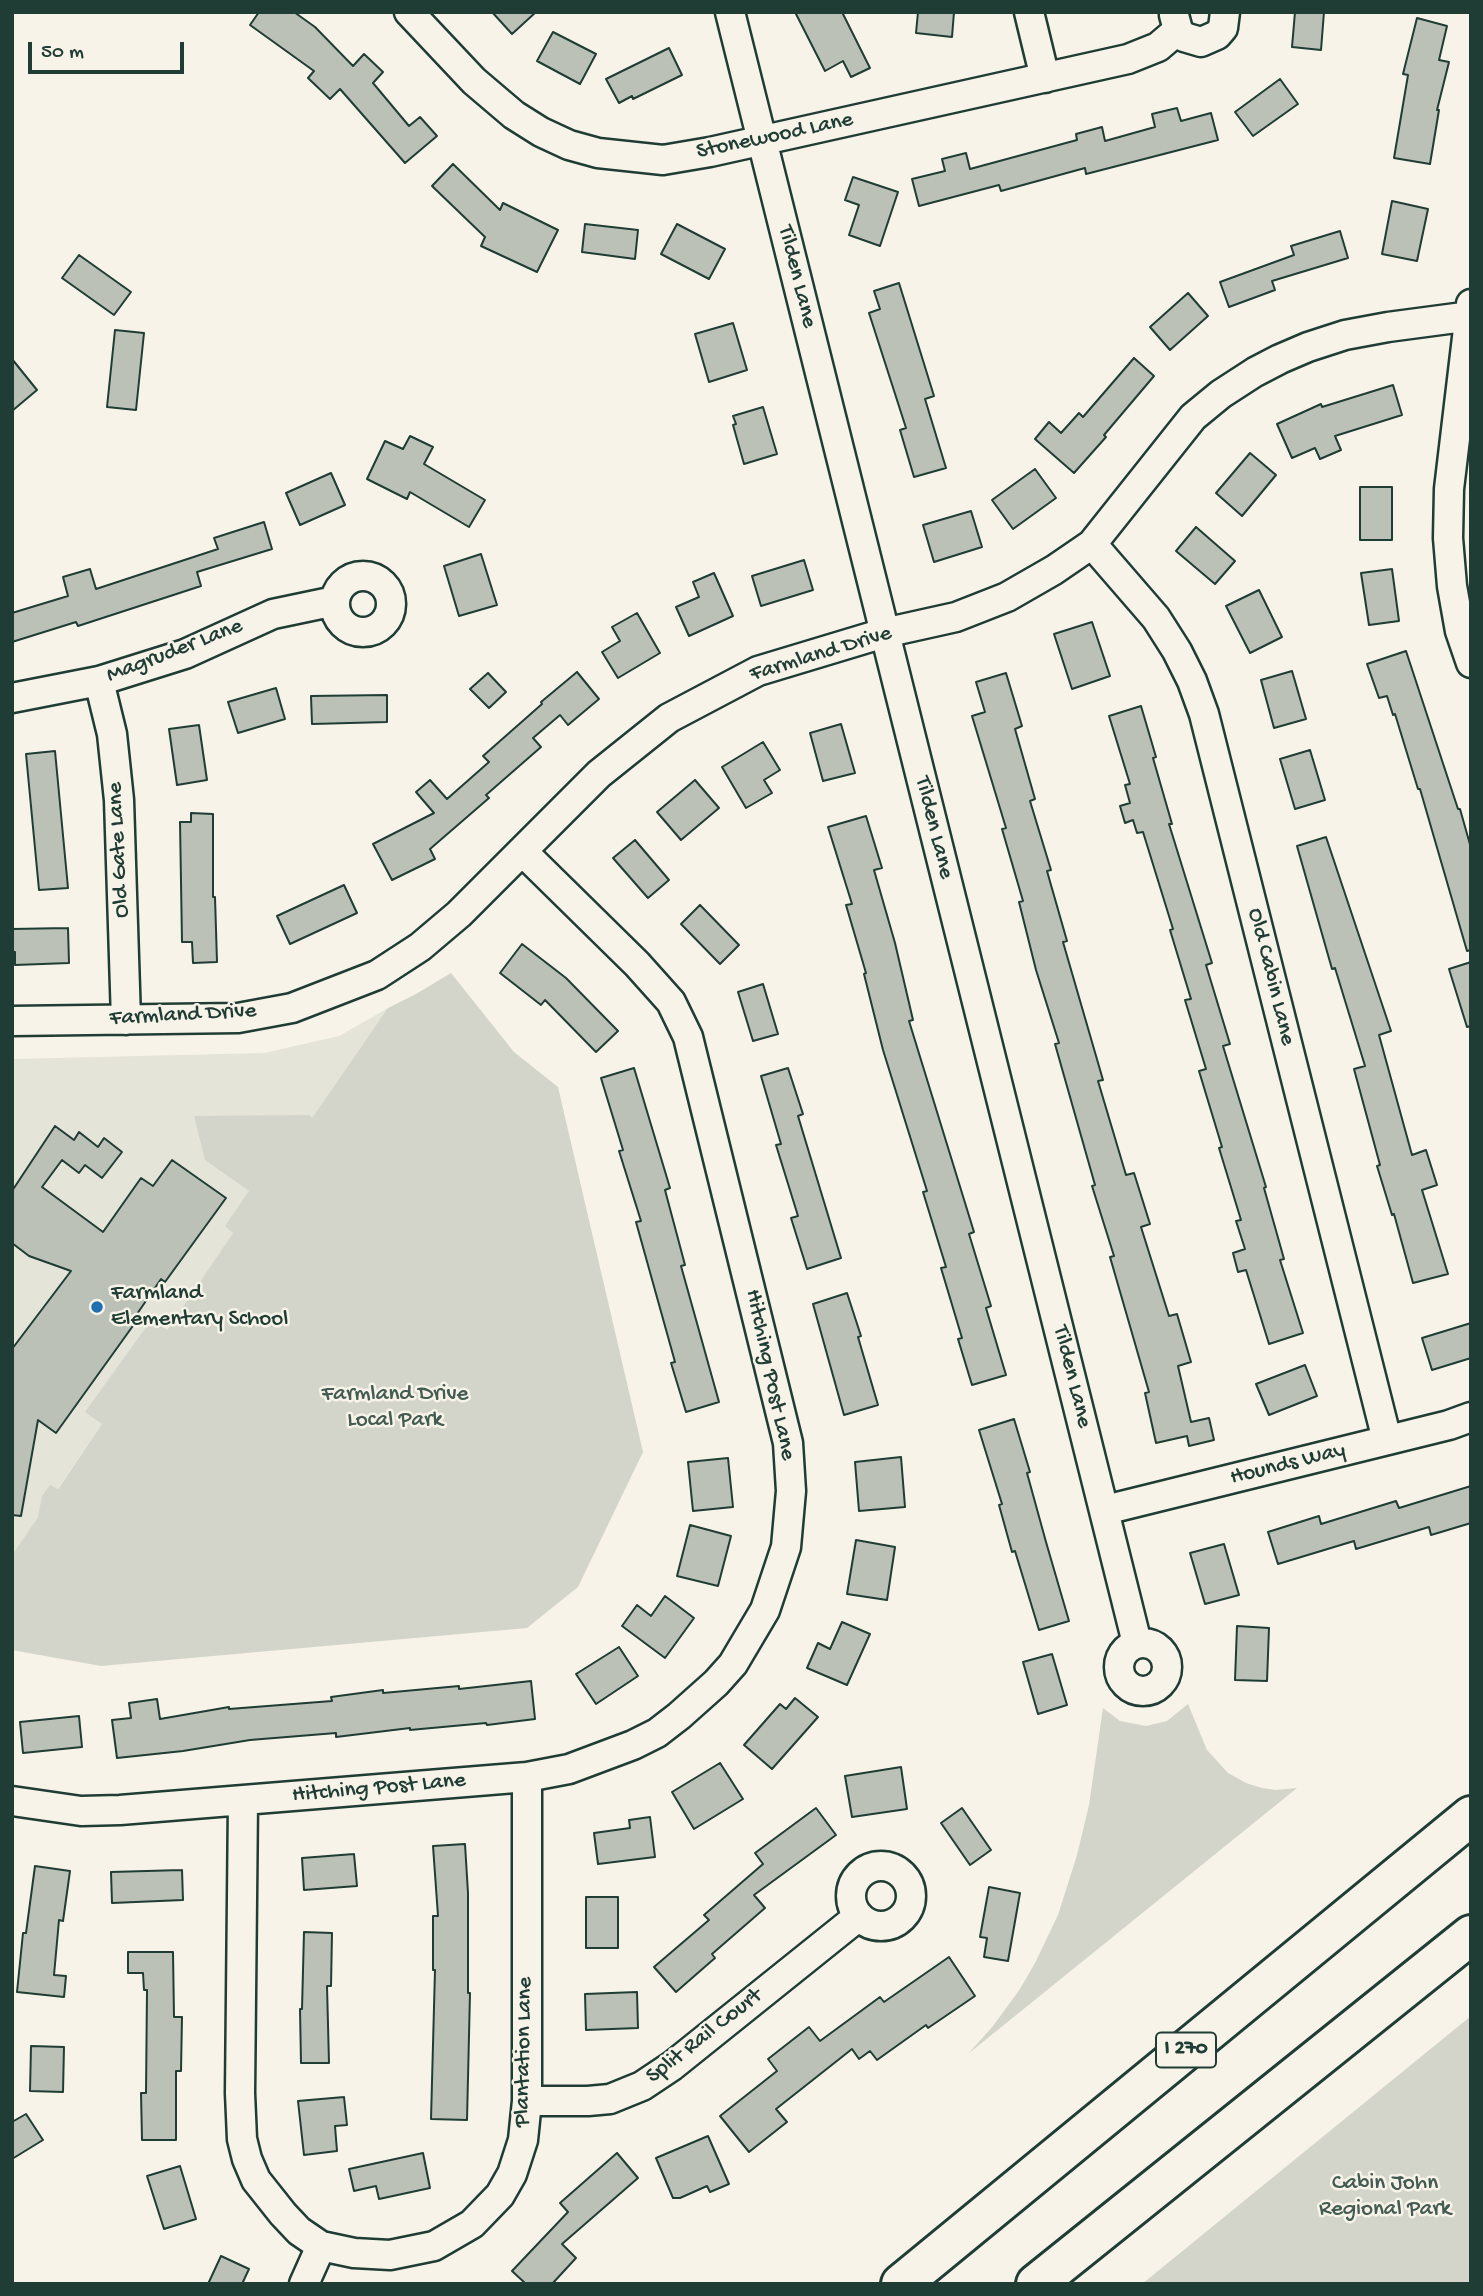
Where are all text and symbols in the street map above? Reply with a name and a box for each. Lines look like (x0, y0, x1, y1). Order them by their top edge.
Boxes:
scale bar (32, 28, 187, 72)
text: 50 m (41, 41, 84, 66)
street label: Stonewood Lane (694, 107, 856, 167)
street label: Tilden Lane (770, 223, 822, 331)
street label: Magruder Lane (103, 613, 247, 691)
street label: Farmland Drive (747, 620, 895, 690)
street label: Tilden Lane (907, 774, 959, 882)
street label: Old Gate Lane (103, 781, 137, 919)
street label: Old Cabin Lane (1240, 905, 1300, 1049)
street label: Farmland Drive (109, 998, 257, 1034)
place label: Farmland Elementary School (111, 1280, 288, 1334)
street label: Hitching Post Lane (737, 1287, 801, 1463)
marker: Farmland Elementary School (89, 1299, 105, 1315)
street label: Tilden Lane (1045, 1323, 1097, 1431)
park label: Farmland Drive Local Park (322, 1381, 468, 1435)
street label: Hounds Way (1228, 1437, 1348, 1493)
street label: Hitching Post Lane (291, 1768, 467, 1810)
street label: Plantation Lane (510, 1977, 540, 2127)
street label: Split Rail Court (641, 1983, 769, 2091)
road number: I 270 (1156, 2032, 1216, 2068)
park label: Cabin John Regional Park (1319, 2170, 1451, 2224)

